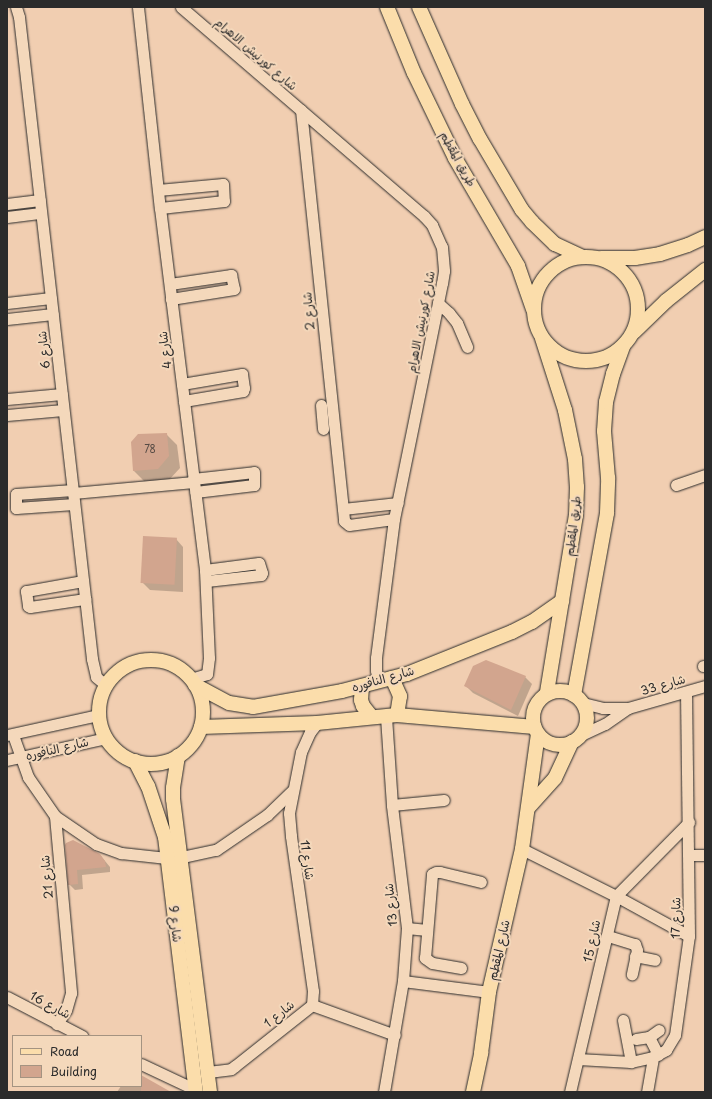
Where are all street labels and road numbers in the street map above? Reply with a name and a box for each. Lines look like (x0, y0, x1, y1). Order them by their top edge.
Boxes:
street label: شارع كورنيش الاهرام (212, 15, 300, 93)
street label: طريق المقطم (437, 129, 479, 189)
street label: شارع كورنيش الاهرام (404, 270, 438, 374)
street label: شارع 2 (300, 291, 318, 331)
street label: شارع 6 (35, 330, 53, 370)
street label: شارع 4 (156, 330, 174, 370)
street label: طريق المقطم (562, 495, 584, 557)
street label: شارع النافوره (350, 663, 416, 695)
street label: شارع 33 (639, 672, 687, 698)
street label: شارع النافوره (24, 735, 90, 763)
street label: شارع 11 (297, 839, 317, 881)
street label: شارع 21 (38, 855, 56, 899)
street label: شارع 13 (382, 883, 400, 927)
street label: شارع 17 (668, 897, 684, 939)
street label: شارع 9 (166, 905, 184, 943)
street label: شارع المقطم (485, 918, 513, 982)
street label: شارع 15 (580, 918, 604, 964)
street label: شارع 16 (27, 988, 73, 1022)
street label: شارع 1 (261, 997, 297, 1031)

